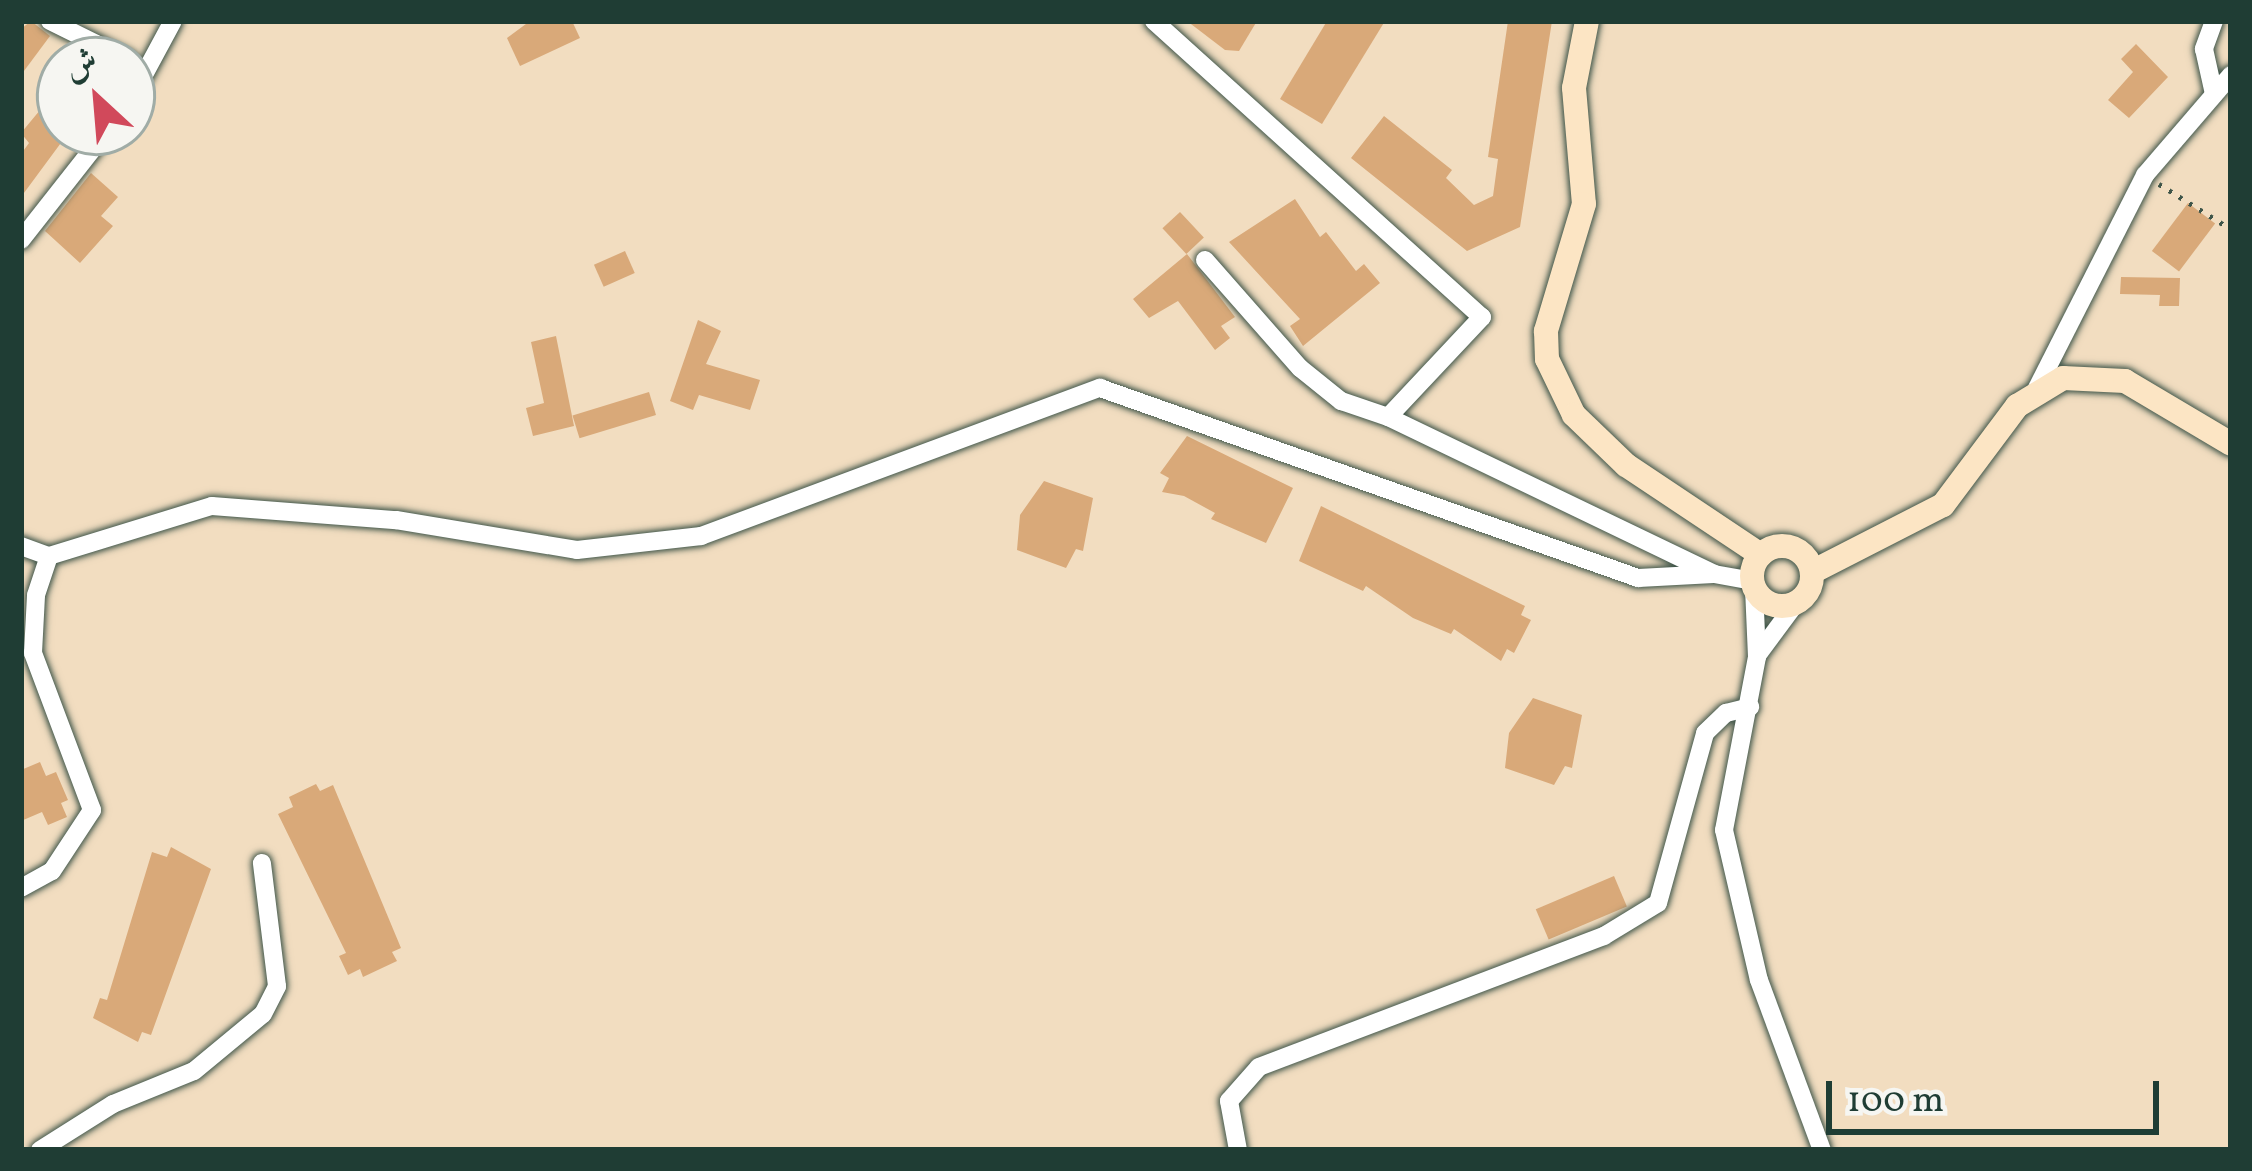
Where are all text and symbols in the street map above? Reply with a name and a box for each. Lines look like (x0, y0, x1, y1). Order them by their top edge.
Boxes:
north arrow (36, 36, 156, 156)
text: ش (57, 38, 106, 94)
scale bar (1832, 1057, 2165, 1131)
text: 100 m (1847, 1077, 1944, 1127)

